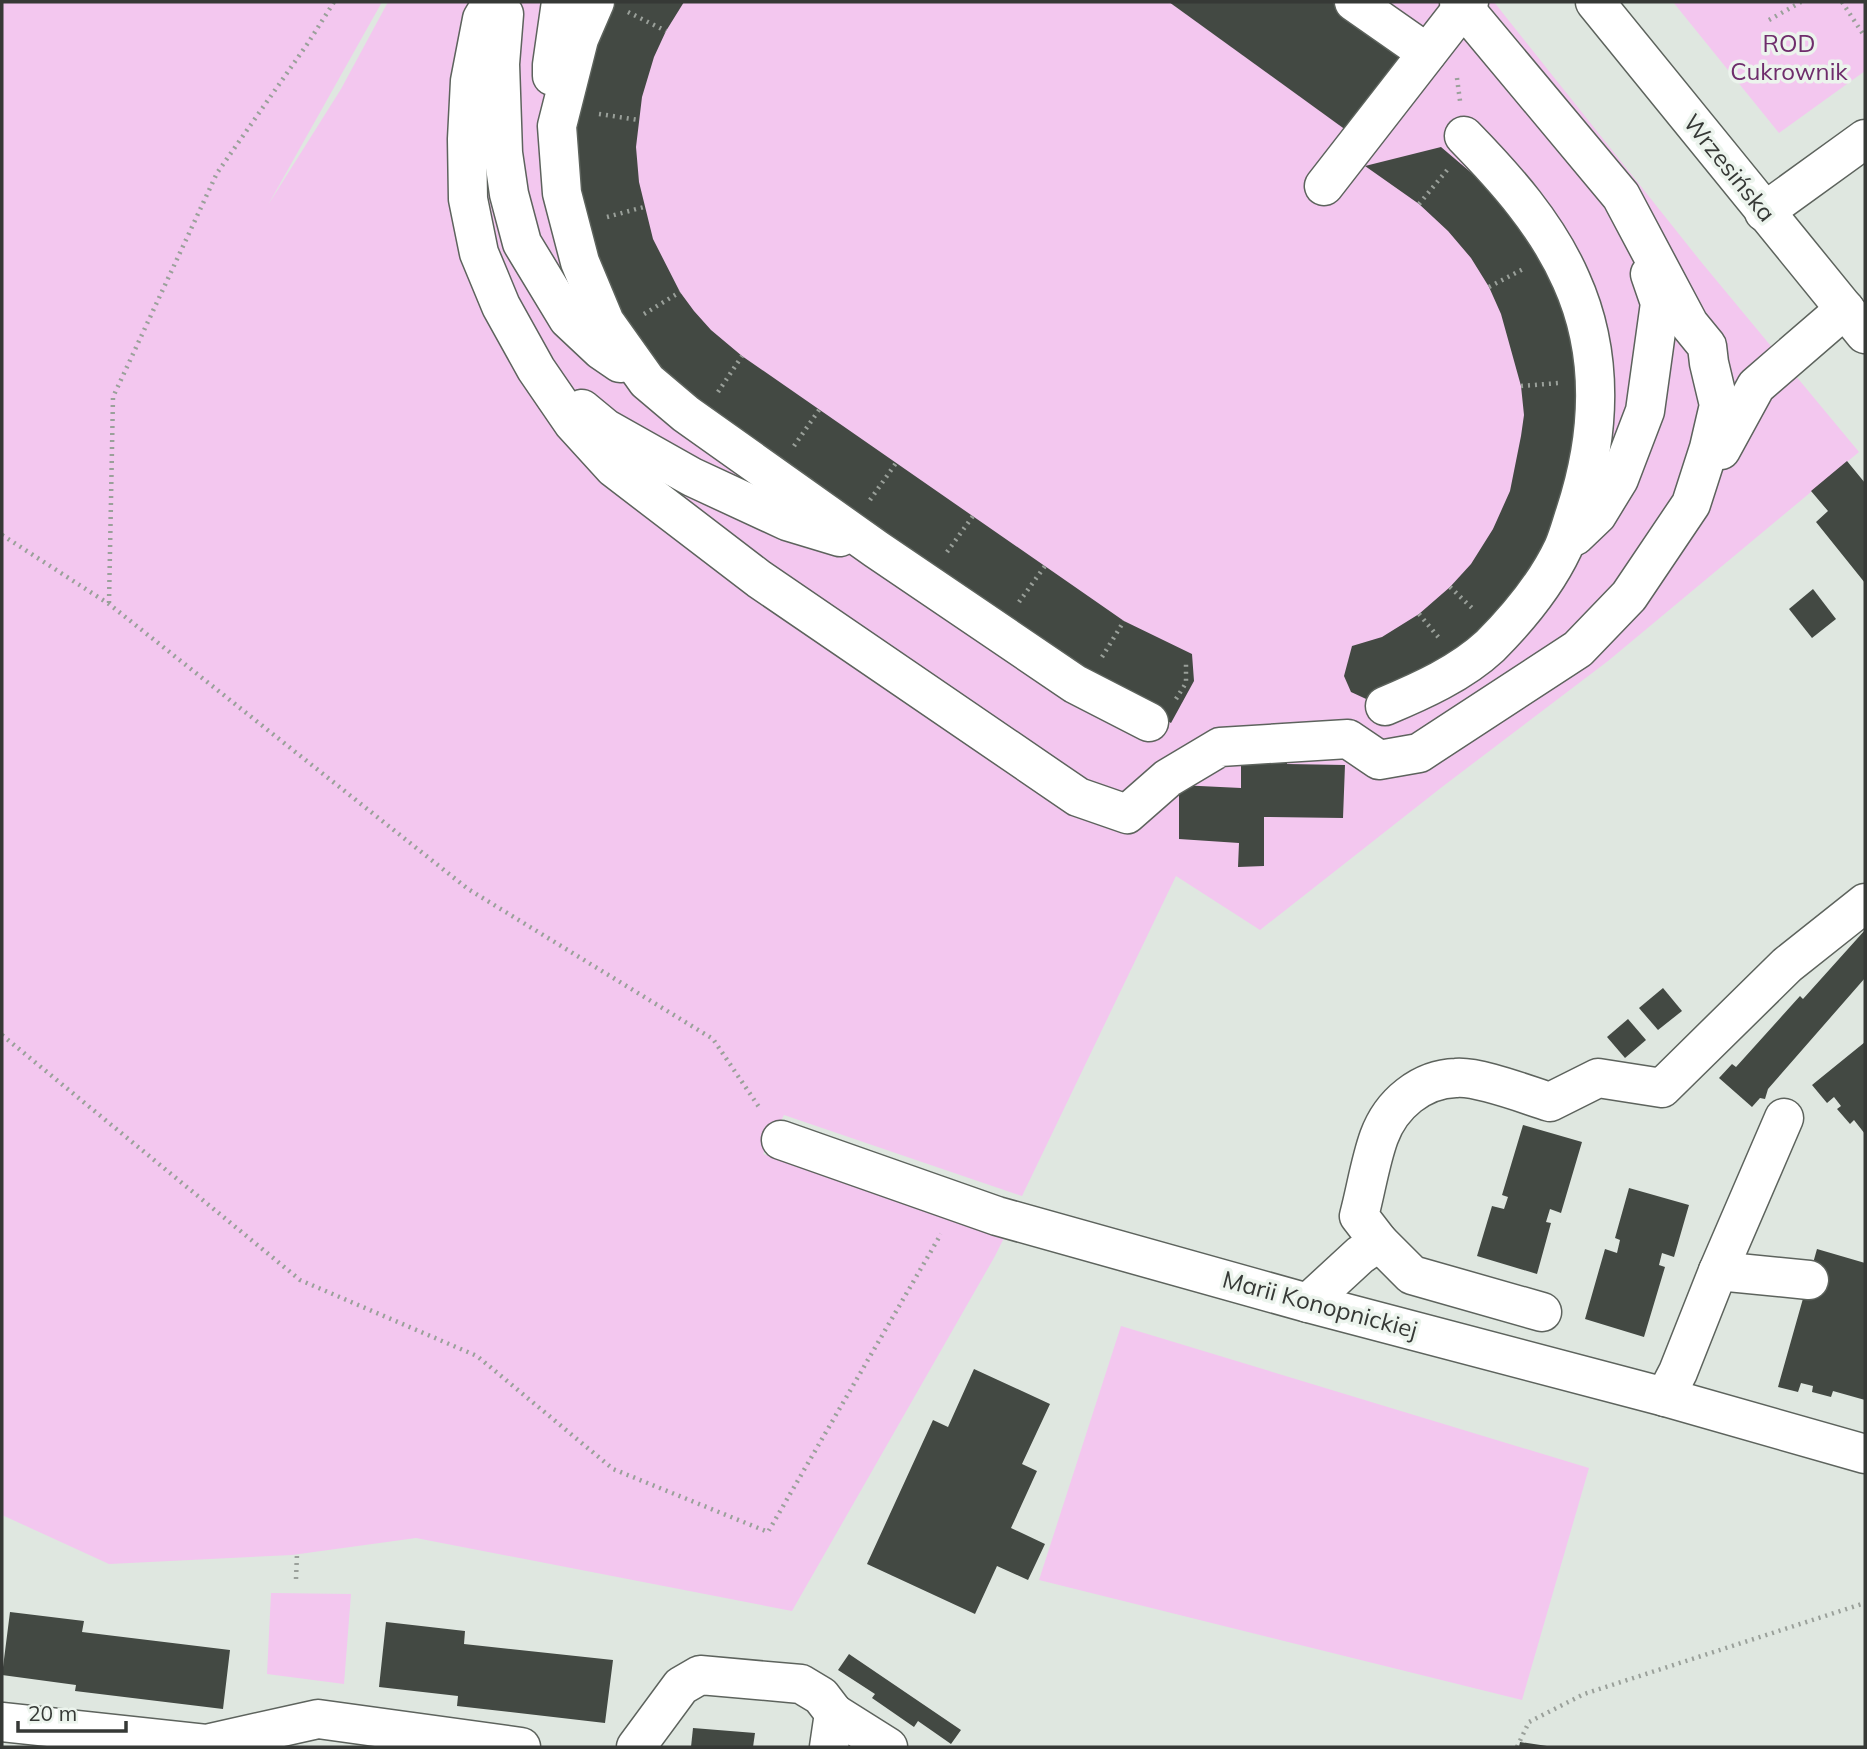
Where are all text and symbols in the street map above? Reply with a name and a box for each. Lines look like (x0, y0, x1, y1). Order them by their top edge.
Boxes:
park label: ROD Cukrownik (1730, 28, 1848, 86)
street label: Wrzesińska (1677, 108, 1782, 227)
street label: Marii Konopnickiej (1219, 1264, 1421, 1344)
scale bar (18, 1690, 126, 1734)
text: 20 m (28, 1700, 77, 1726)

